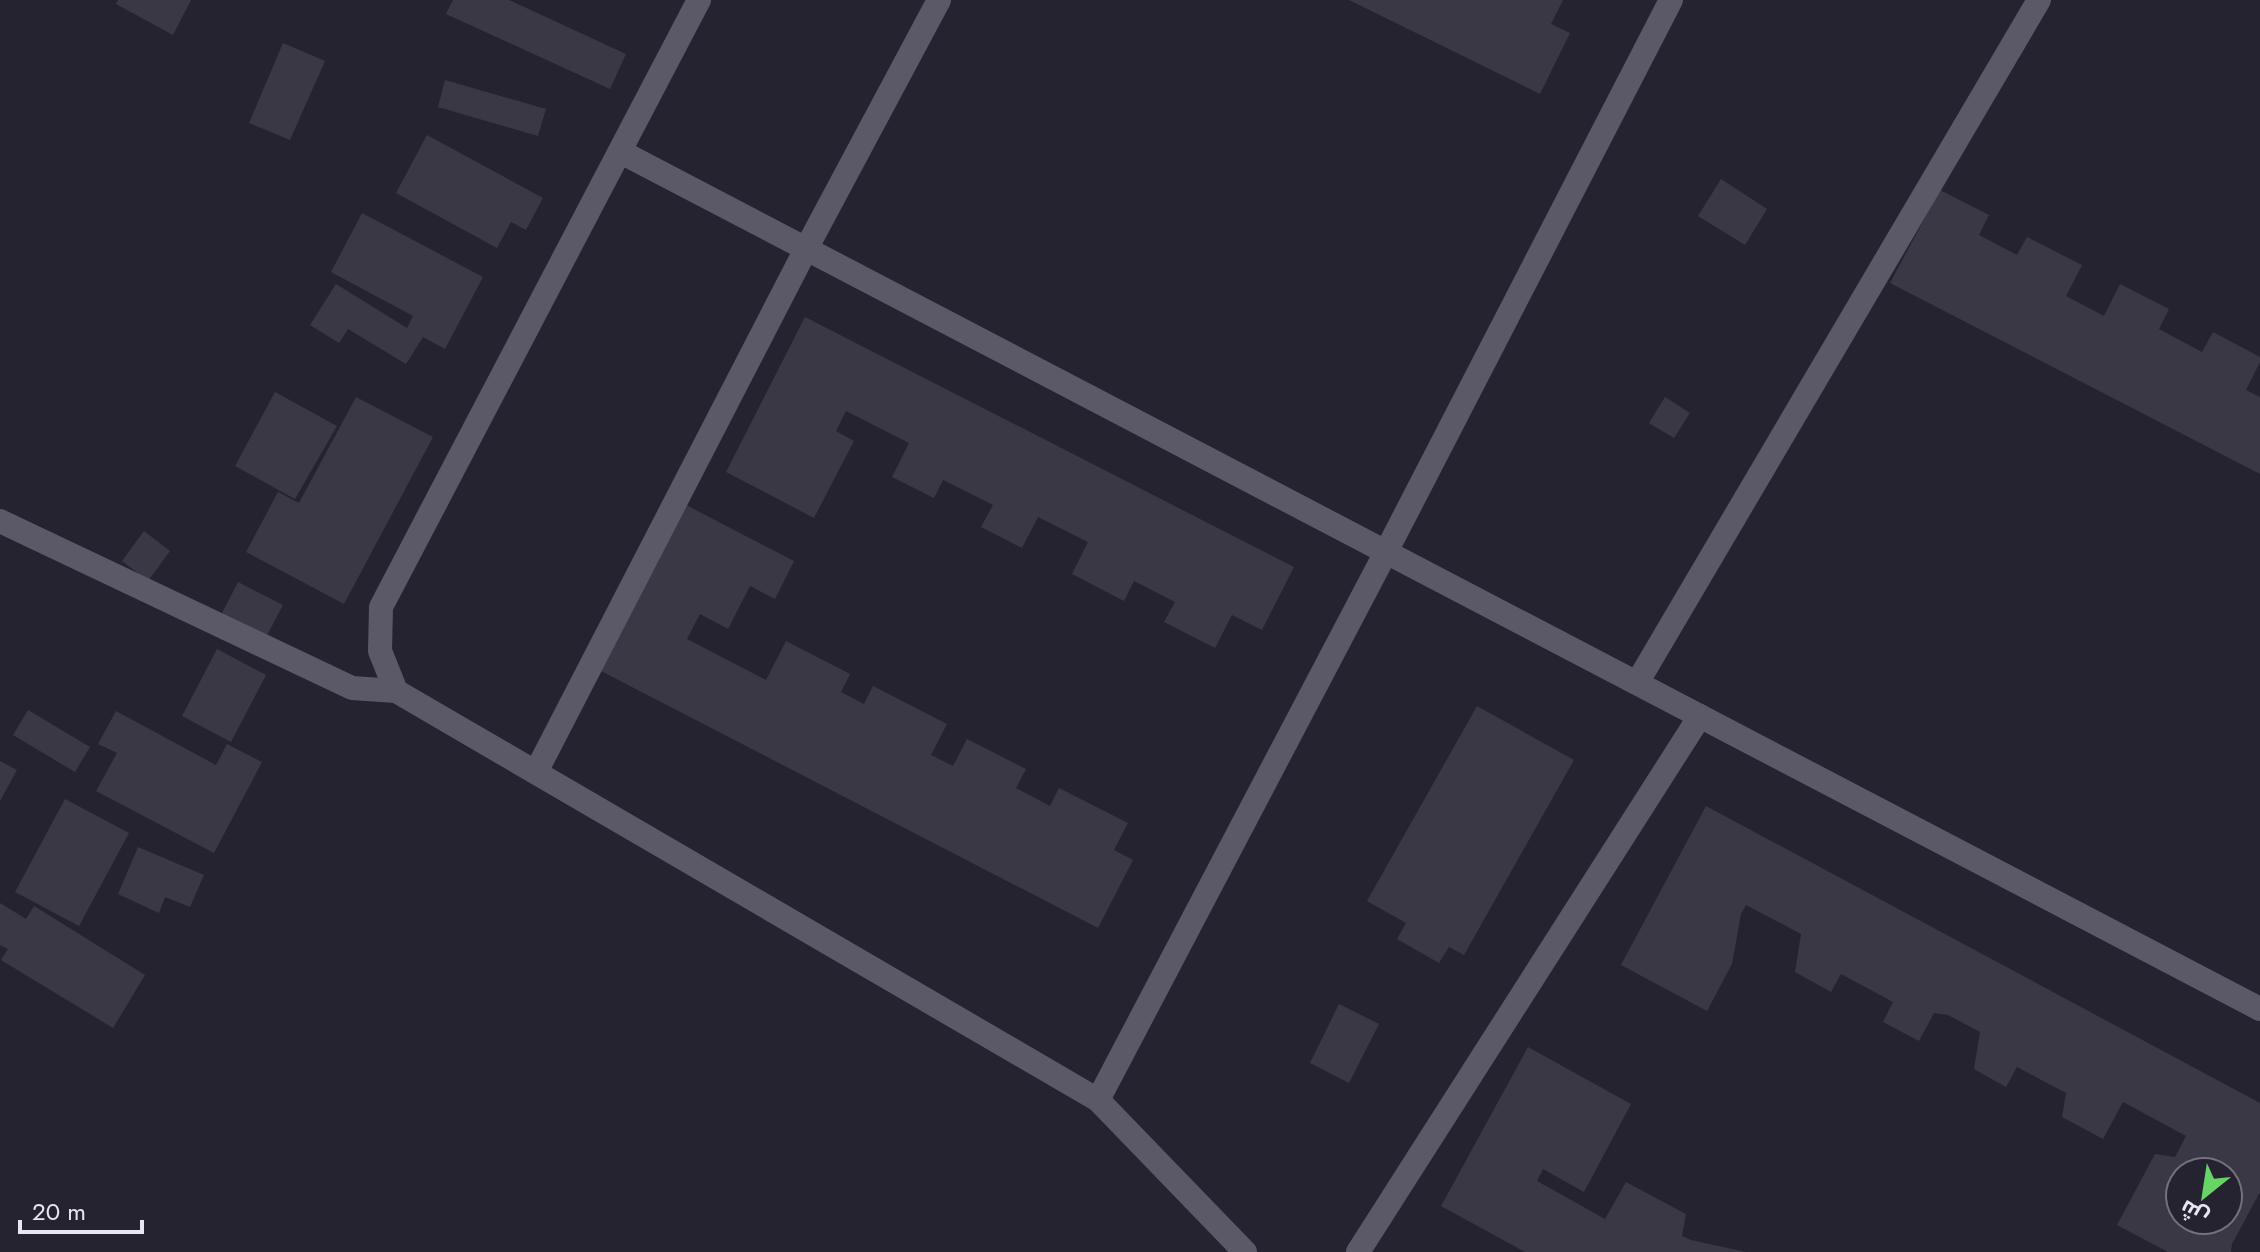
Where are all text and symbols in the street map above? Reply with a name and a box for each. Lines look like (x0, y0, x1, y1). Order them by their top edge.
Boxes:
north arrow (2164, 1156, 2244, 1236)
scale bar (20, 1184, 142, 1234)
text: ش (2174, 1192, 2214, 1234)
text: 20 m (32, 1194, 86, 1229)

